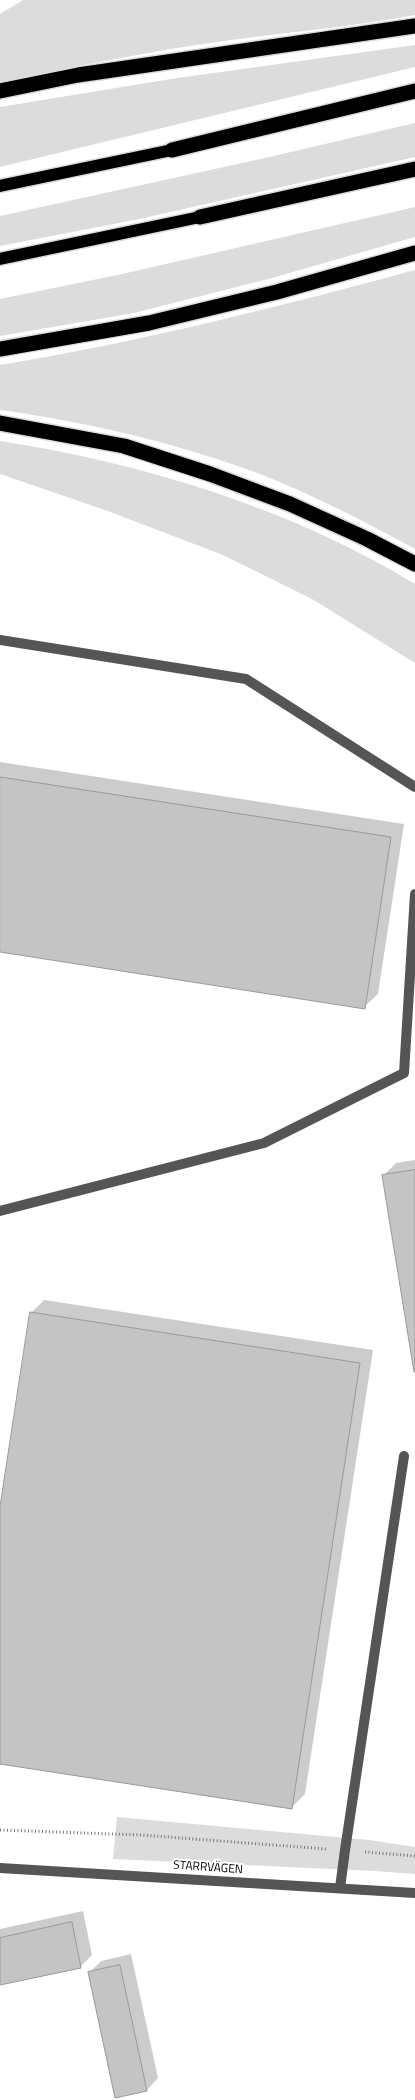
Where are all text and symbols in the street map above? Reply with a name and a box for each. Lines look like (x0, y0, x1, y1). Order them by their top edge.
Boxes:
street label: STARRVÄGEN (173, 1858, 243, 1878)

